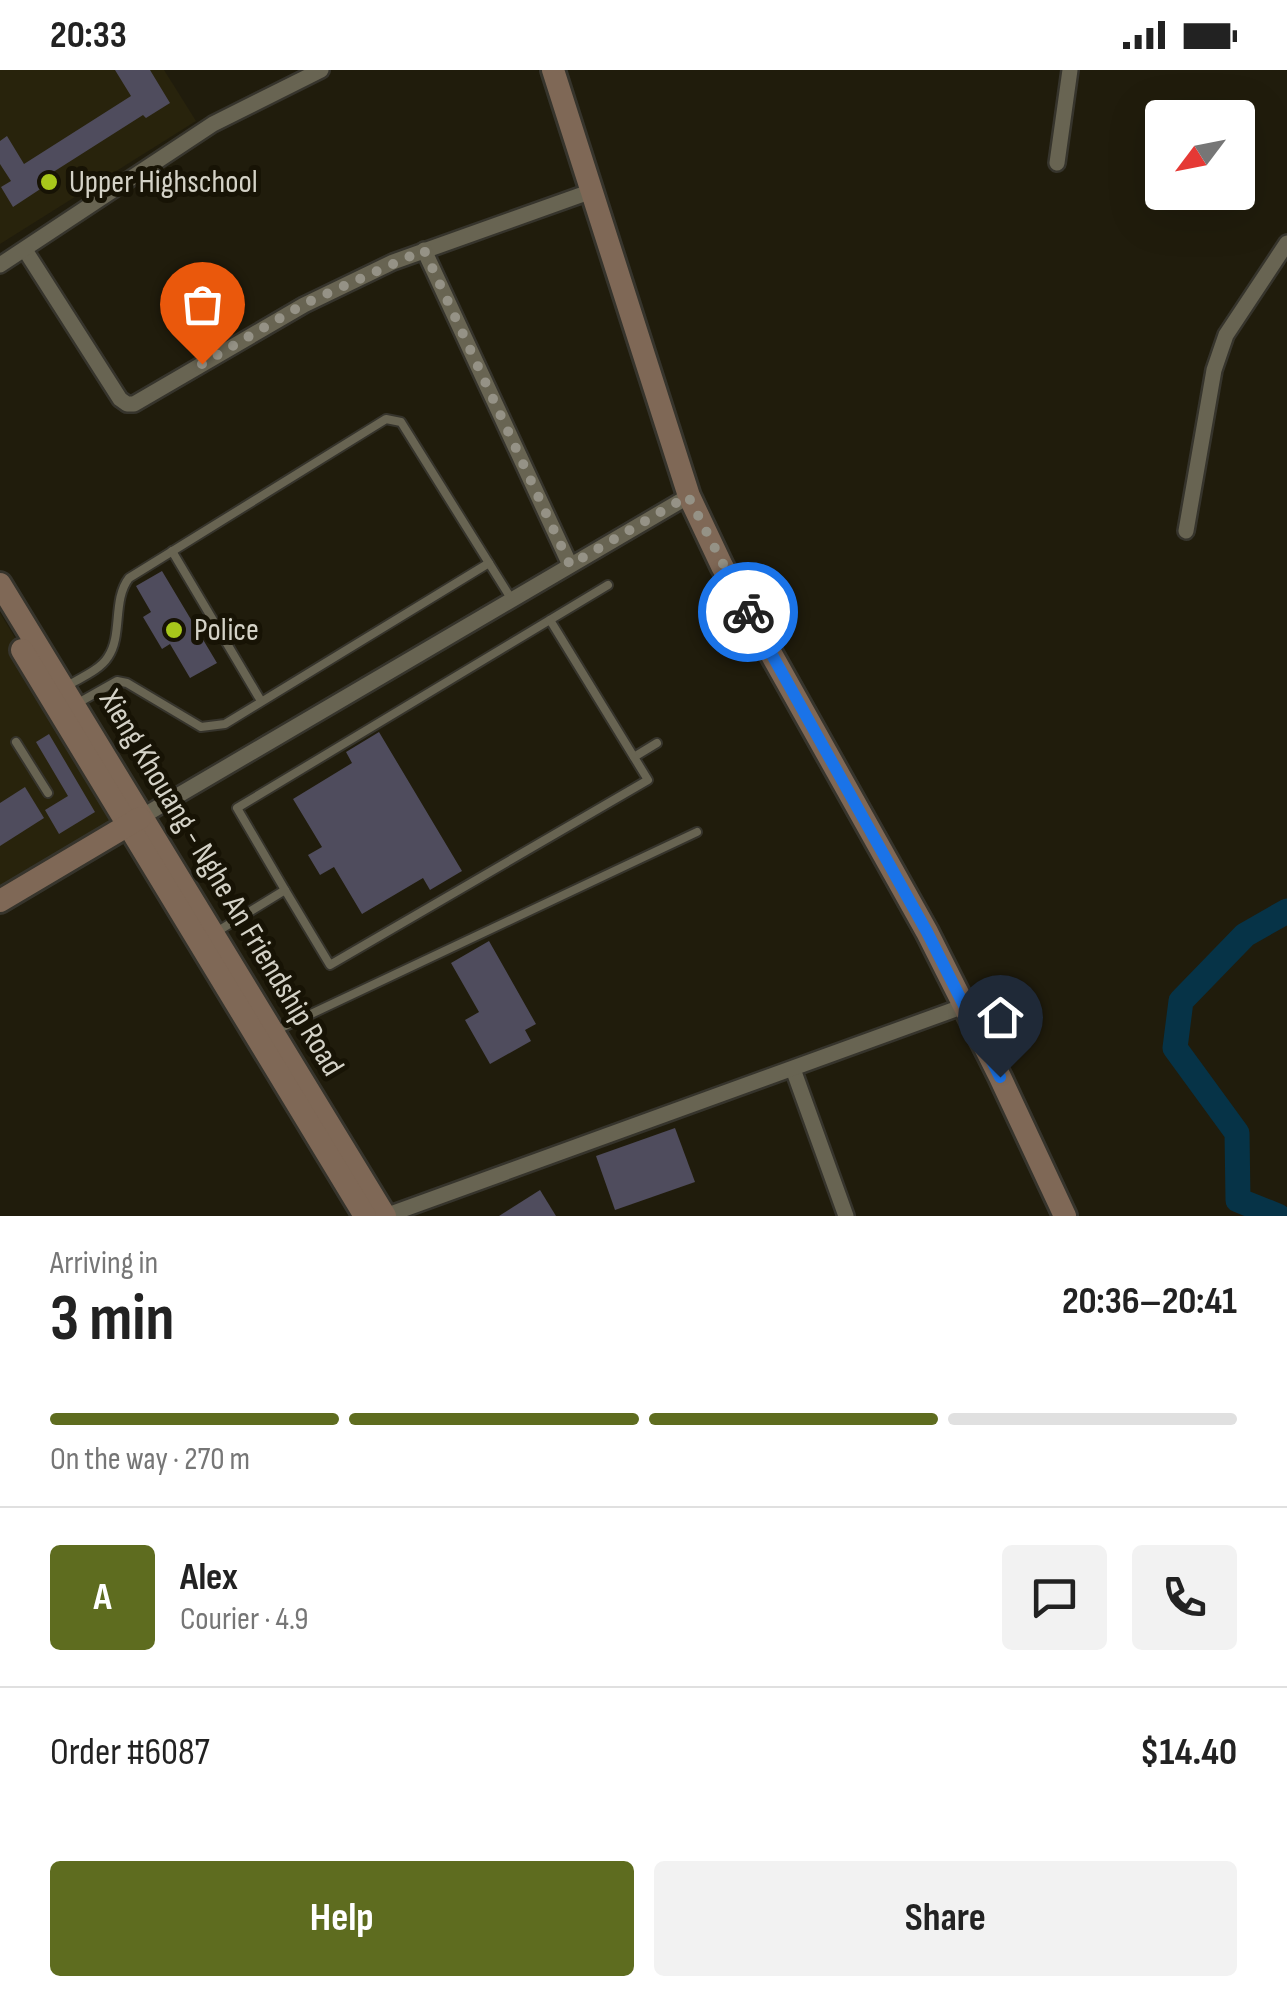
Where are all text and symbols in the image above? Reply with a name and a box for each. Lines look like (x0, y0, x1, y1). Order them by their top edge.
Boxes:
text: 20:33 (50, 13, 127, 58)
north arrow (1145, 100, 1255, 210)
map controls (1145, 100, 1255, 210)
place label: Upper Highschool (69, 163, 258, 202)
marker: Upper Highschool (38, 171, 60, 193)
pin (160, 262, 245, 365)
icon: bag (175, 277, 230, 332)
courier (698, 562, 798, 662)
icon: bike (721, 585, 776, 640)
place label: Police (194, 611, 259, 650)
marker: Police (163, 619, 185, 641)
street label: Xieng Khouang - Nghe An Friendship Road (90, 682, 352, 1083)
pin (958, 975, 1043, 1078)
icon: home (973, 990, 1028, 1045)
text: Arriving in (50, 1244, 158, 1283)
text: 20:36–20:41 (1062, 1279, 1237, 1324)
text: 3 min (50, 1281, 174, 1359)
text: On the way · 270 m (50, 1440, 250, 1479)
button: chat (1002, 1545, 1107, 1650)
button: phone (1132, 1545, 1237, 1650)
text: Alex (180, 1555, 238, 1600)
text: A (93, 1575, 112, 1620)
text: Courier · 4.9 (180, 1600, 308, 1639)
text: Order #6087 (50, 1730, 210, 1775)
text: $14.40 (1140, 1730, 1237, 1775)
button: Help (50, 1861, 634, 1976)
button: Share (654, 1861, 1237, 1976)

